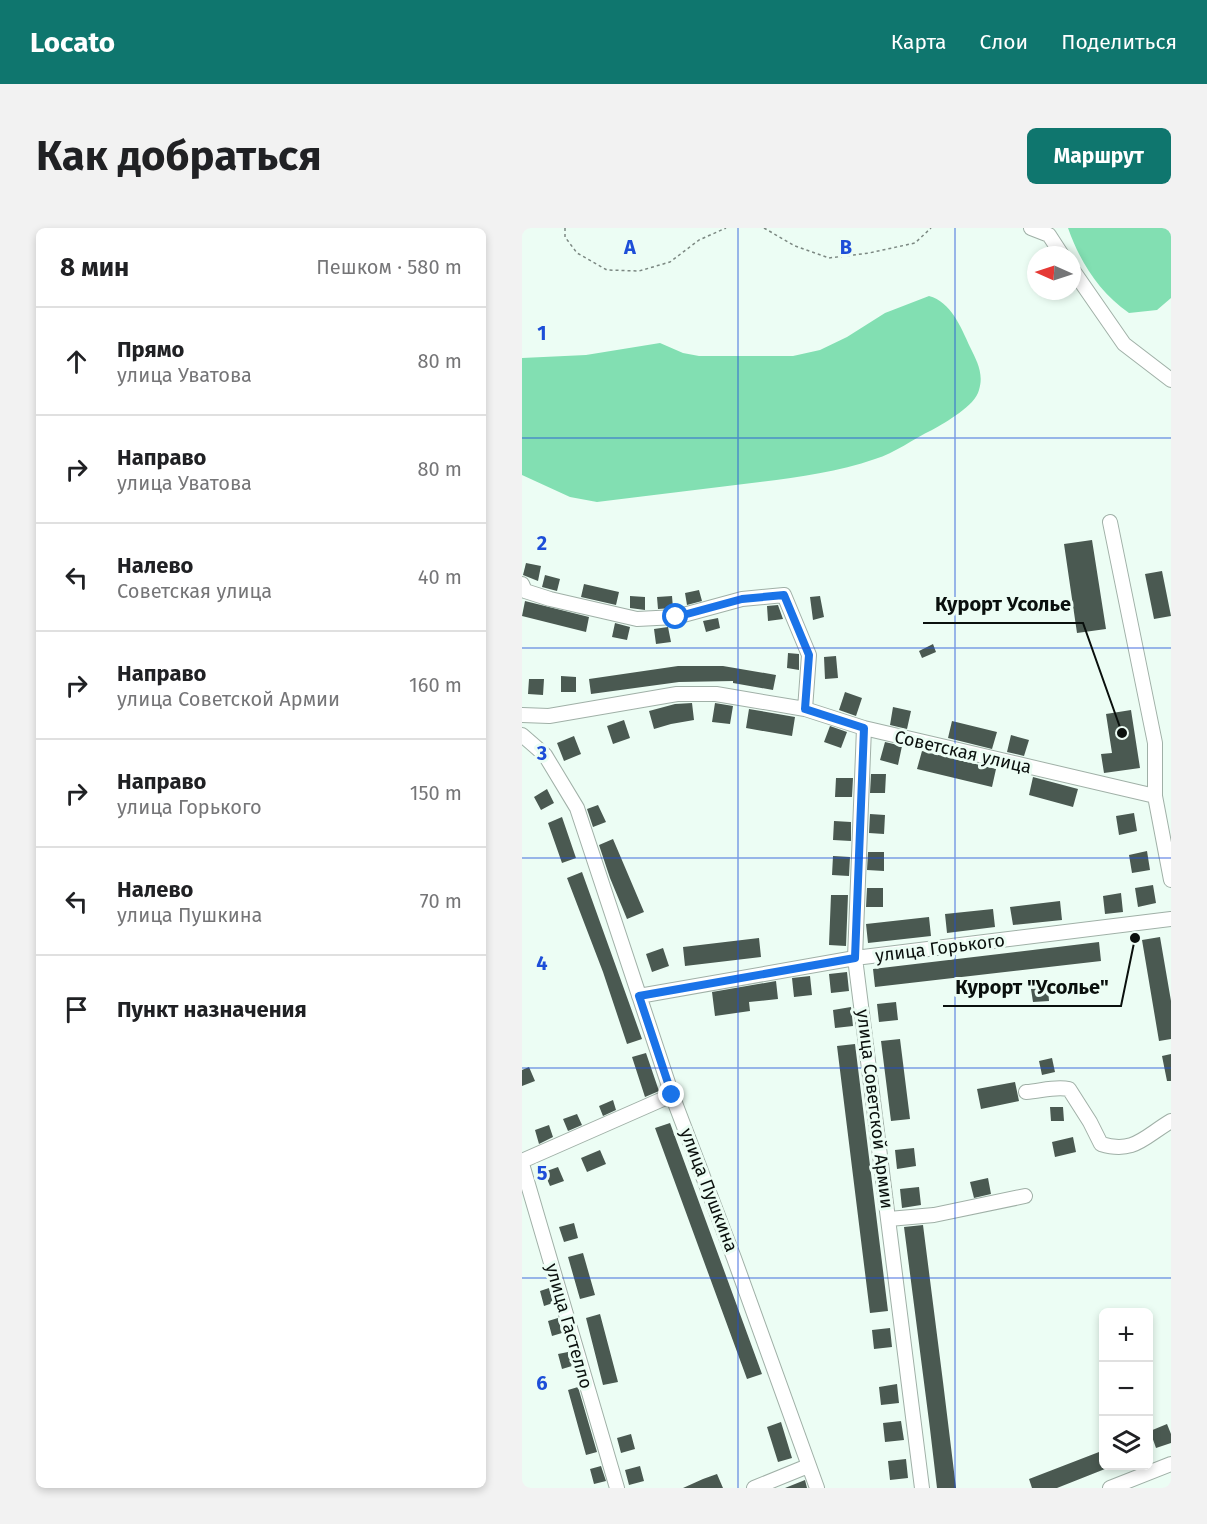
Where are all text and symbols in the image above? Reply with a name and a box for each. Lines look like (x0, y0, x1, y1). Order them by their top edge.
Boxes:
text: Locato (30, 26, 115, 59)
text: Карта (891, 29, 947, 55)
text: Слои (980, 29, 1028, 55)
text: Поделиться (1061, 29, 1177, 55)
button: Маршрут (1027, 128, 1171, 184)
text: Как добраться (36, 131, 322, 181)
text: A (623, 235, 637, 259)
text: B (840, 235, 852, 259)
north arrow (1027, 246, 1081, 300)
text: 8 мин (60, 252, 129, 283)
text: Пешком · 580 m (316, 255, 462, 279)
text: 1 (537, 321, 547, 345)
text: Прямо (117, 336, 184, 363)
icon: ahead (60, 345, 93, 378)
text: 80 m (417, 349, 462, 373)
text: улица Уватова (117, 363, 252, 387)
text: Направо (117, 444, 206, 471)
icon: right (60, 453, 93, 486)
text: 80 m (417, 457, 462, 481)
text: улица Уватова (117, 471, 252, 495)
text: 2 (537, 531, 547, 555)
text: Налево (117, 552, 193, 579)
icon: left (60, 561, 93, 594)
text: 40 m (418, 565, 462, 589)
text: Советская улица (117, 579, 272, 603)
callout: Курорт Усолье (923, 585, 1083, 623)
text: Курорт Усолье (935, 592, 1071, 616)
route start (662, 603, 688, 629)
text: Направо (117, 660, 206, 687)
icon: right (60, 669, 93, 702)
text: 160 m (409, 673, 462, 697)
text: улица Советской Армии (117, 687, 340, 711)
street label: Советская улица (892, 726, 1034, 778)
text: 3 (536, 741, 547, 765)
text: Направо (117, 768, 206, 795)
icon: right (60, 777, 93, 810)
text: 150 m (410, 781, 462, 805)
text: улица Горького (117, 795, 262, 819)
text: Налево (117, 876, 193, 903)
icon: left (60, 885, 93, 918)
text: 70 m (420, 889, 462, 913)
text: улица Пушкина (117, 903, 262, 927)
street label: улица Горького (874, 929, 1006, 967)
text: 4 (536, 951, 548, 975)
callout: Курорт "Усолье" (943, 968, 1121, 1006)
text: Курорт "Усолье" (955, 975, 1109, 999)
icon: arrive (60, 993, 93, 1026)
text: Пункт назначения (117, 996, 307, 1023)
street label: улица Советской Армии (852, 1008, 898, 1210)
route end (658, 1081, 684, 1107)
street label: улица Пушкина (675, 1125, 743, 1255)
text: 5 (537, 1161, 548, 1185)
street label: улица Гастелло (541, 1261, 597, 1391)
map controls (1099, 1308, 1153, 1470)
button: + (1099, 1308, 1153, 1362)
button: − (1099, 1362, 1153, 1416)
text: 6 (536, 1371, 548, 1395)
button: layers (1099, 1416, 1153, 1470)

